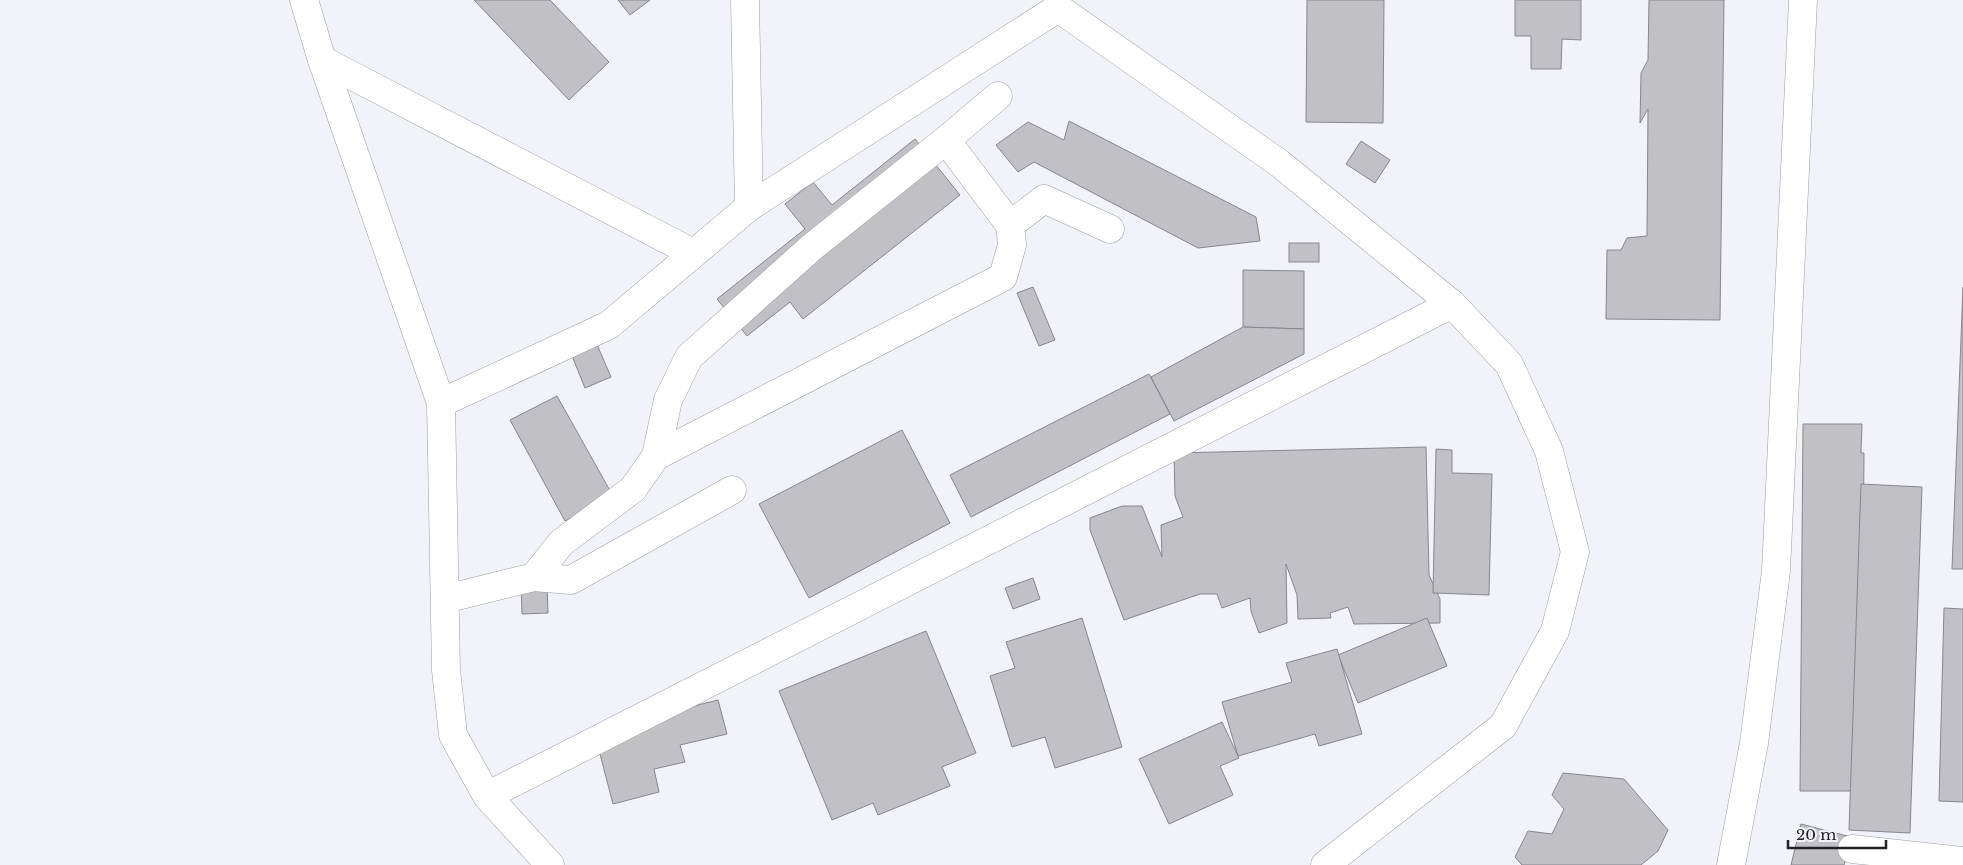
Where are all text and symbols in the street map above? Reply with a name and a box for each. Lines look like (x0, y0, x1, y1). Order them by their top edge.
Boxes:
scale bar (1788, 818, 1886, 850)
text: 20 m (1796, 825, 1836, 844)

